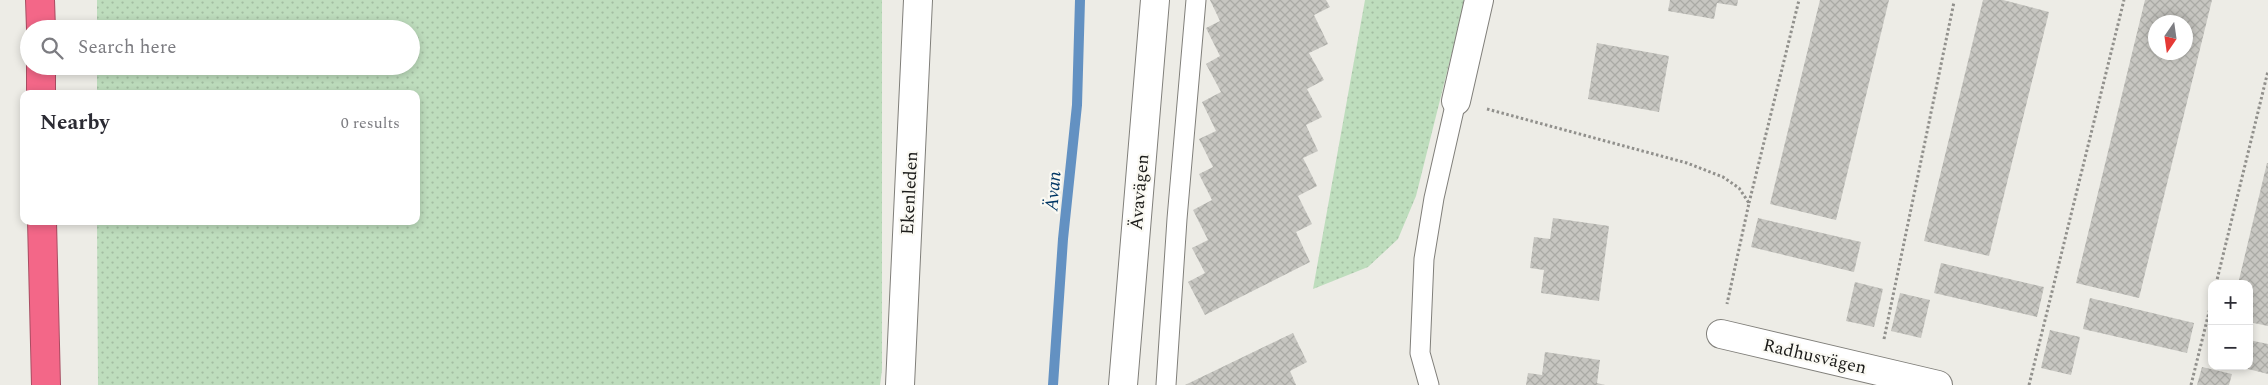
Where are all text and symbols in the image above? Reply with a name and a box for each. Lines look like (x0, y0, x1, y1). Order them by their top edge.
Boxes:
north arrow (2148, 15, 2193, 60)
search box (20, 20, 420, 75)
text: Search here (78, 33, 177, 62)
icon: search (38, 34, 66, 62)
text: Nearby (40, 107, 110, 139)
text: 0 results (341, 111, 400, 135)
street label: Ekenleden (894, 150, 925, 236)
street label: Ävavägen (1123, 153, 1156, 231)
water label: Ävan (1037, 170, 1070, 213)
map controls (2208, 280, 2253, 370)
button: + (2208, 280, 2253, 325)
button: − (2208, 325, 2253, 370)
street label: Radhusvägen (1760, 331, 1869, 382)

